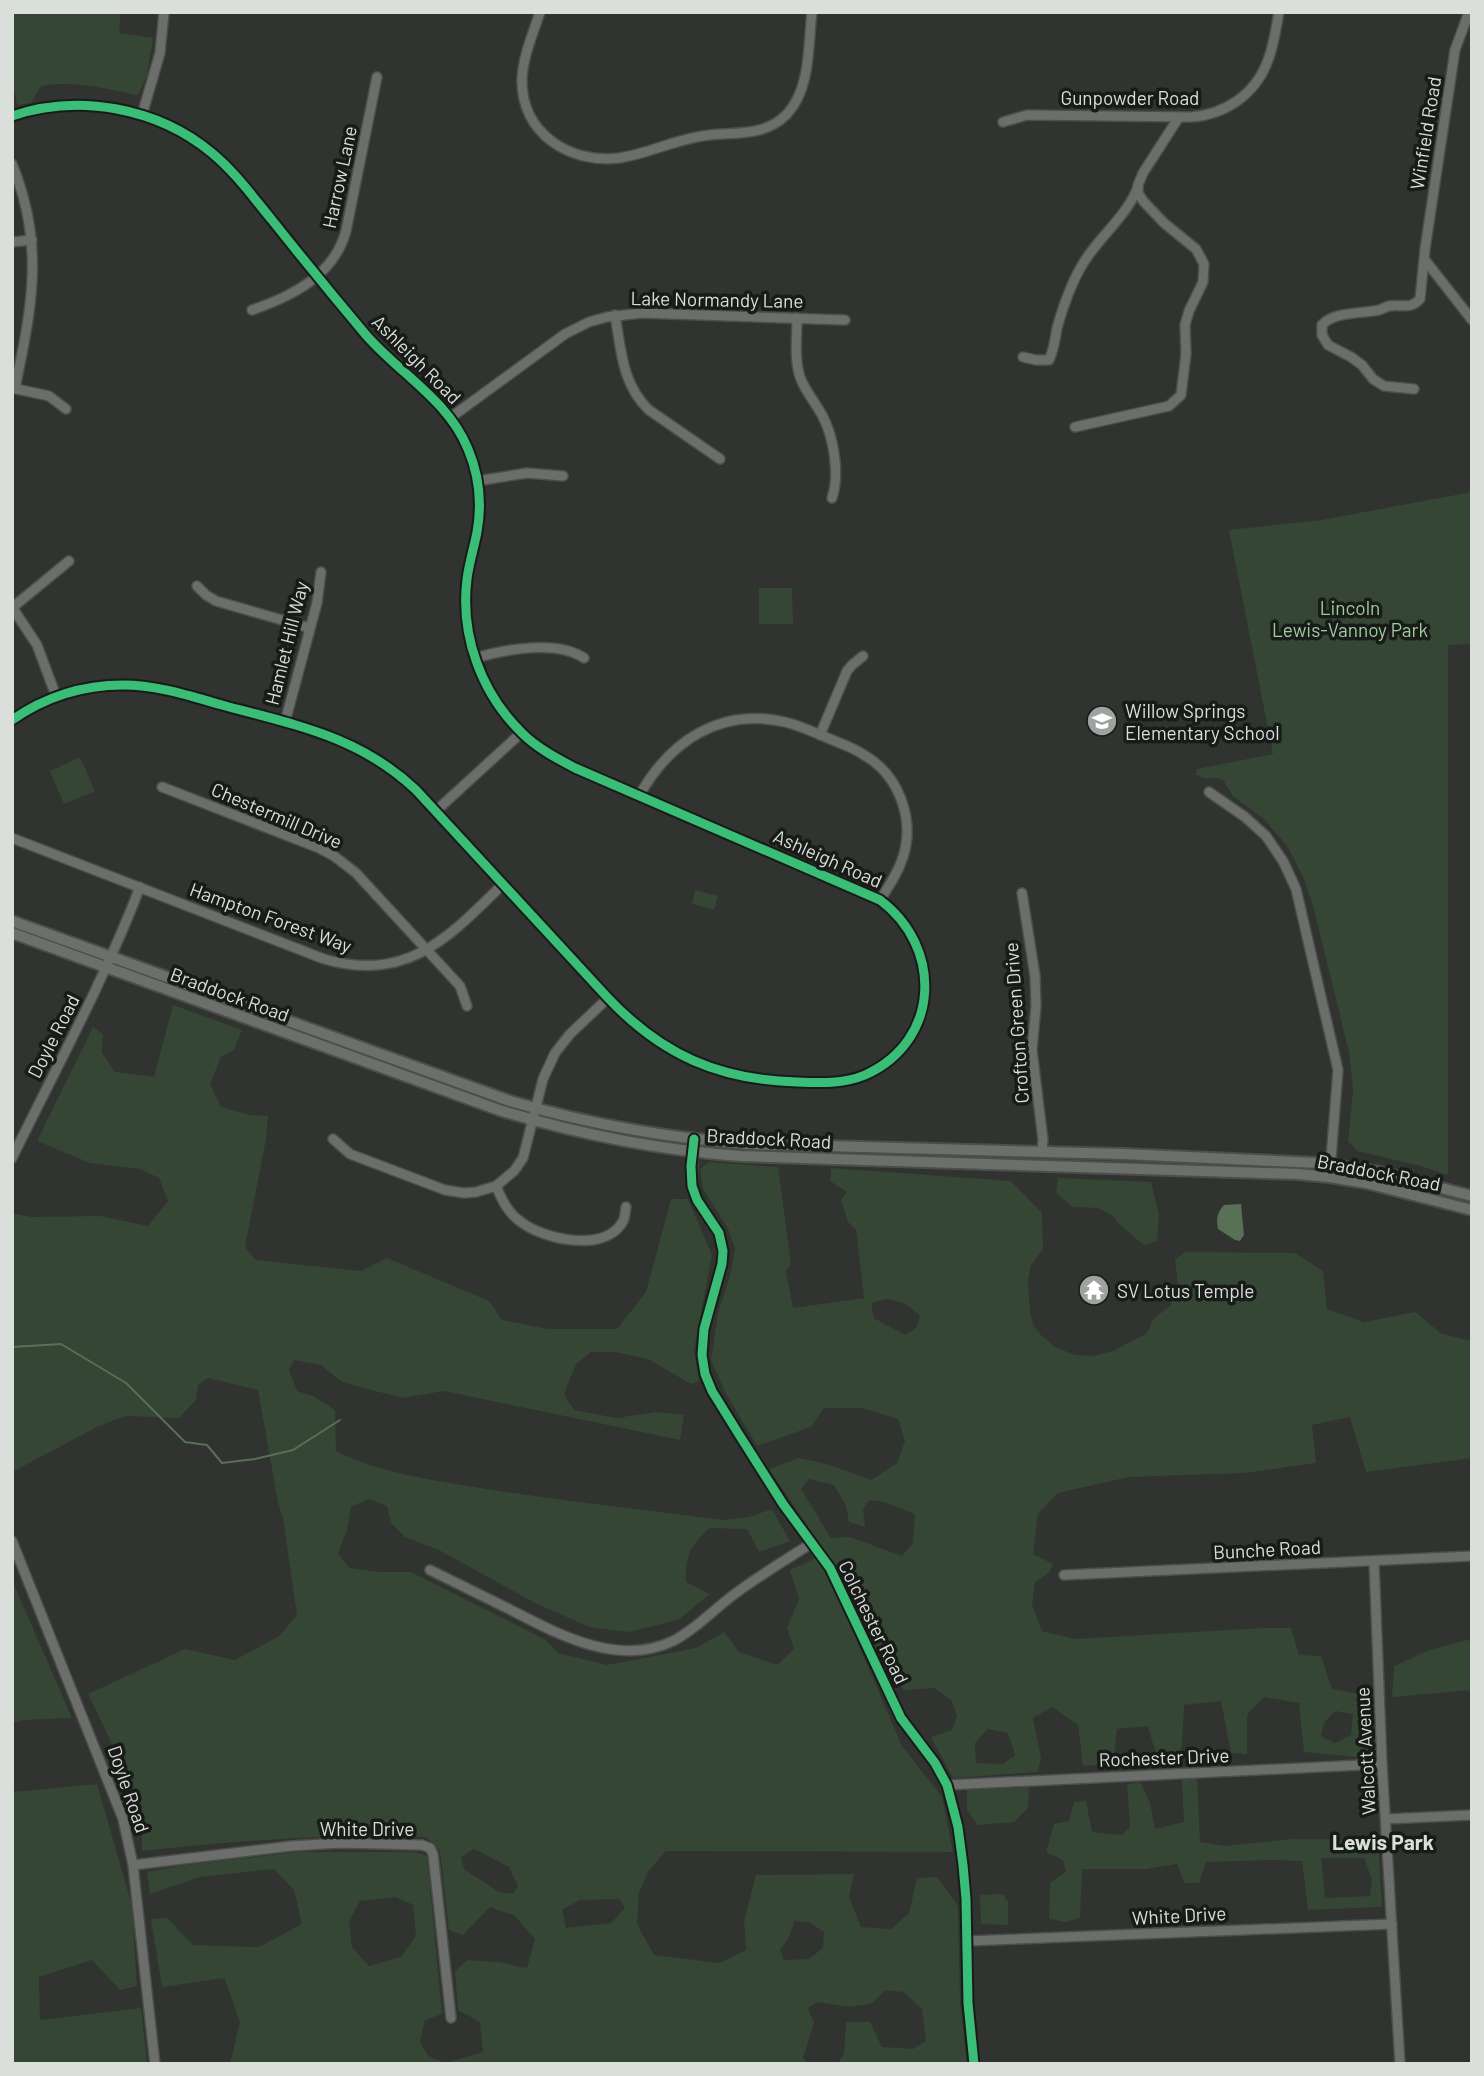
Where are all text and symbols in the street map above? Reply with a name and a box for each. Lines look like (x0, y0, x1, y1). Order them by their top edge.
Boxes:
street label: Winfield Road (1405, 75, 1445, 191)
street label: Gunpowder Road (1060, 86, 1200, 109)
street label: Harrow Lane (317, 124, 361, 230)
street label: Lake Normandy Lane (630, 286, 804, 312)
street label: Ashleigh Road (368, 310, 466, 408)
street label: Hamlet Hill Way (259, 578, 313, 707)
park label: Lincoln Lewis-Vannoy Park (1272, 596, 1428, 641)
place label: Willow Springs Elementary School (1125, 699, 1280, 744)
school or university icon: Willow Springs Elementary School (1085, 704, 1119, 738)
street label: Chestermill Drive (208, 777, 346, 853)
street label: Ashleigh Road (770, 824, 886, 892)
street label: Hampton Forest Way (187, 877, 355, 957)
street label: Crofton Green Drive (999, 942, 1033, 1104)
street label: Braddock Road (167, 962, 293, 1026)
street label: Doyle Road (22, 990, 84, 1082)
street label: Braddock Road (706, 1123, 832, 1153)
street label: Braddock Road (1316, 1149, 1442, 1195)
temple icon: SV Lotus Temple (1077, 1273, 1111, 1307)
place label: SV Lotus Temple (1117, 1279, 1254, 1302)
street label: Bunche Road (1213, 1535, 1321, 1563)
street label: Colchester Road (834, 1556, 914, 1688)
street label: Walcott Avenue (1350, 1687, 1380, 1815)
street label: Doyle Road (103, 1742, 155, 1836)
street label: Rochester Drive (1098, 1743, 1230, 1771)
street label: White Drive (320, 1817, 414, 1840)
district label: Lewis Park (1332, 1829, 1434, 1854)
street label: White Drive (1131, 1901, 1227, 1929)

